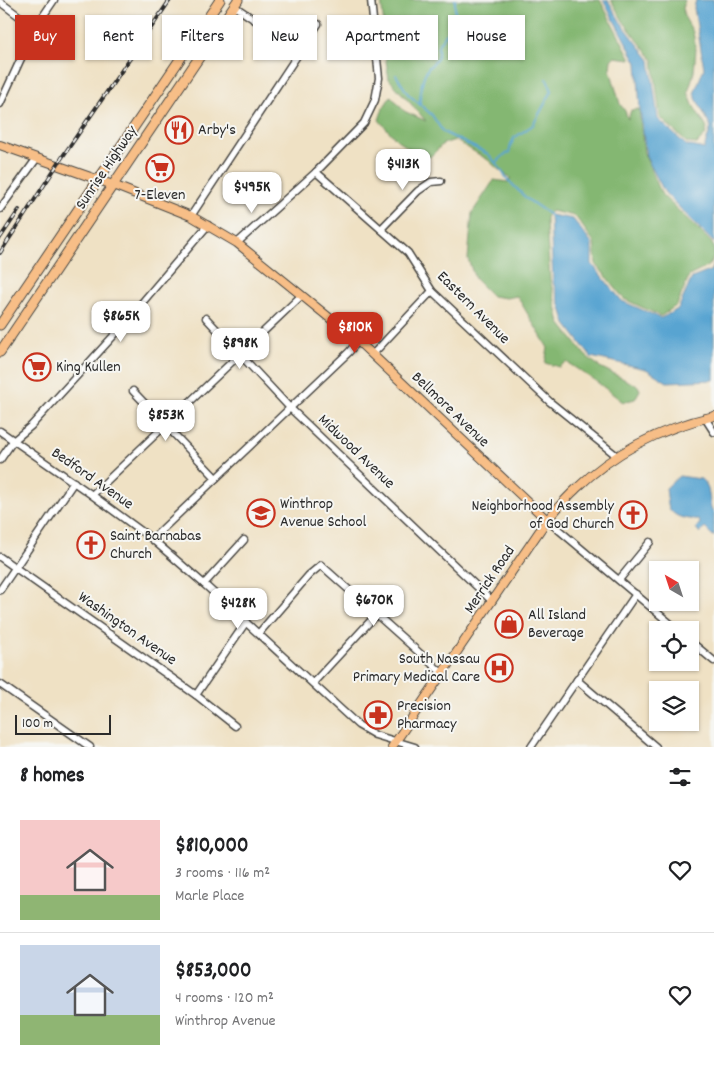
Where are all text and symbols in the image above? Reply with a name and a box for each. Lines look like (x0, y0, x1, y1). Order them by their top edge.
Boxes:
chip: Buy (15, 15, 75, 60)
chip: Rent (85, 15, 152, 60)
chip: Filters (162, 15, 243, 60)
chip: New (253, 15, 317, 60)
chip: Apartment (327, 15, 438, 60)
chip: House (448, 15, 525, 60)
restaurant icon: Arby's (164, 115, 194, 145)
place label: Arby's (198, 119, 236, 142)
street label: Sunrise Highway (70, 121, 144, 215)
pin: $413K (368, 148, 438, 191)
supermarket icon: 7-Eleven (145, 153, 175, 183)
text: $413K (387, 153, 419, 176)
pin: $495K (217, 172, 287, 214)
text: $495K (234, 176, 270, 199)
place label: 7-Eleven (135, 184, 185, 207)
street label: Eastern Avenue (431, 266, 515, 350)
pin: $865K (86, 300, 156, 343)
text: $865K (102, 305, 140, 328)
pin: $810K (320, 312, 390, 354)
text: $810K (338, 316, 372, 339)
pin: $898K (205, 328, 275, 370)
text: $898K (222, 332, 258, 355)
supermarket icon: King Kullen (22, 352, 52, 382)
place label: King Kullen (56, 356, 121, 379)
street label: Bellmore Avenue (406, 367, 494, 453)
pin: $853K (131, 400, 201, 442)
text: $853K (148, 404, 184, 427)
street label: Midwood Avenue (312, 409, 400, 495)
street label: Bedford Avenue (46, 442, 138, 516)
place label: Winthrop Avenue School (280, 493, 366, 534)
place label: Neighborhood Assembly of God Church (472, 495, 615, 536)
school or university icon: Winthrop Avenue School (246, 498, 276, 528)
church icon: Neighborhood Assembly of God Church (618, 500, 648, 530)
place label: Saint Barnabas Church (110, 525, 202, 566)
church icon: Saint Barnabas Church (76, 530, 106, 560)
street label: Merrick Road (459, 541, 521, 619)
north arrow (649, 561, 699, 611)
map controls (649, 561, 699, 731)
pin: $670K (339, 584, 409, 627)
street label: Washington Avenue (73, 586, 181, 672)
pin: $428K (203, 588, 273, 630)
text: $670K (355, 589, 393, 612)
text: $428K (220, 592, 256, 615)
place label: All Island Beverage (528, 604, 586, 645)
shop icon: All Island Beverage (494, 609, 524, 639)
button: locate (649, 621, 699, 671)
place label: South Nassau Primary Medical Care (353, 648, 480, 689)
hospital icon: South Nassau Primary Medical Care (484, 653, 514, 683)
button: layers (649, 681, 699, 731)
place label: Precision Pharmacy (397, 695, 457, 736)
pharmacy icon: Precision Pharmacy (363, 700, 393, 730)
scale bar (15, 712, 111, 735)
text: 100 m (22, 714, 53, 734)
text: 8 homes (20, 762, 85, 792)
icon: filters (666, 763, 694, 791)
text: $810,000 (175, 832, 248, 862)
icon: home (60, 840, 120, 900)
icon: heart (666, 856, 694, 884)
text: 3 rooms · 116 m² (175, 862, 270, 885)
text: Marle Place (175, 885, 244, 908)
text: $853,000 (175, 957, 251, 987)
icon: home (60, 965, 120, 1025)
icon: heart (666, 981, 694, 1009)
text: 4 rooms · 120 m² (175, 987, 274, 1010)
text: Winthrop Avenue (175, 1010, 276, 1033)

